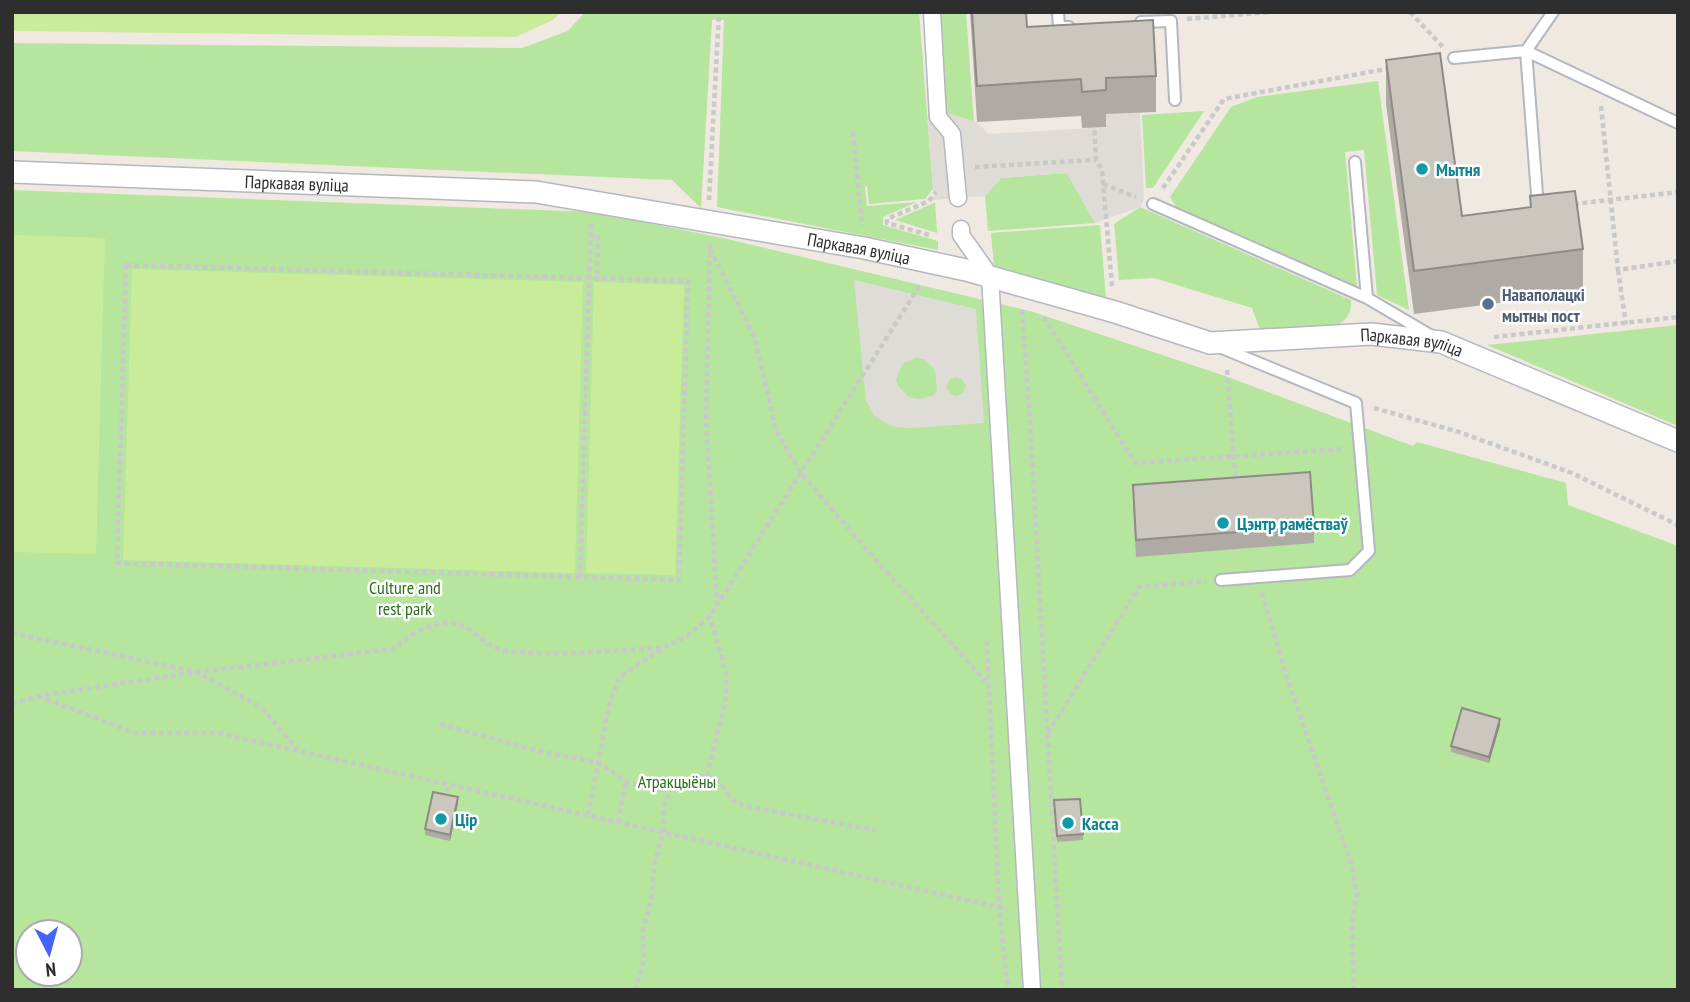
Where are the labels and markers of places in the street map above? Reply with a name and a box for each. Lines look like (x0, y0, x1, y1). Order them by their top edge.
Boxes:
place label: Мытня (1436, 158, 1480, 181)
marker: Мытня (1414, 161, 1430, 177)
place label: Наваполацкі мытны пост (1502, 283, 1585, 327)
marker: Наваполацкі мытны пост (1480, 296, 1496, 312)
place label: Цэнтр рамёстваў (1237, 512, 1348, 535)
marker: Цэнтр рамёстваў (1215, 515, 1231, 531)
place label: Цір (455, 808, 477, 831)
marker: Цір (433, 811, 449, 827)
place label: Касса (1082, 812, 1119, 835)
marker: Касса (1060, 815, 1076, 831)

